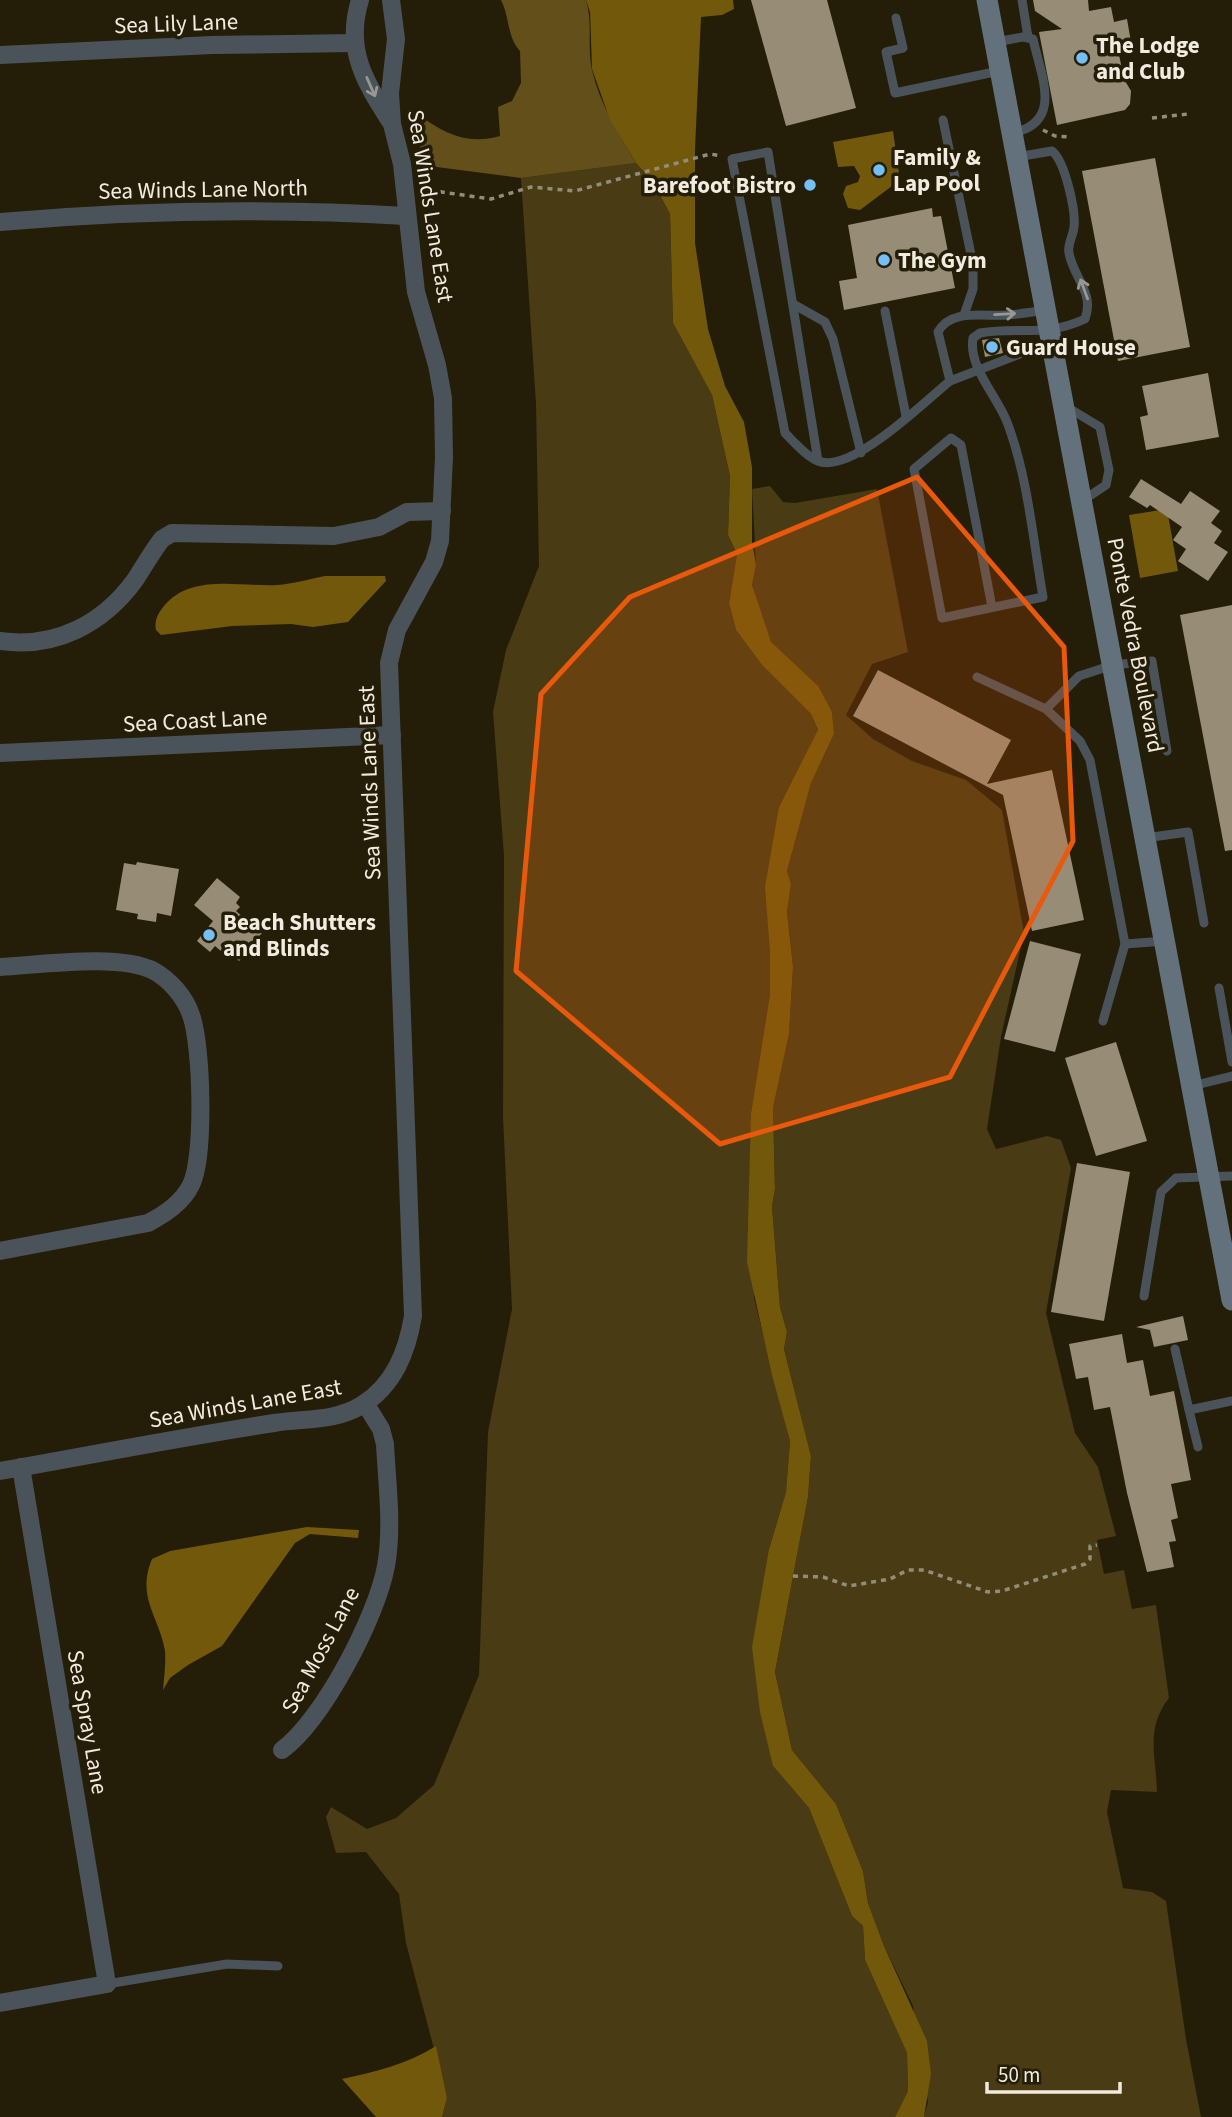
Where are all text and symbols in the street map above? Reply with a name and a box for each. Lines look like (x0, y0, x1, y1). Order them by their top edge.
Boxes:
street label: Sea Lily Lane (113, 5, 239, 42)
place label: The Lodge and Club (1096, 29, 1200, 88)
marker: The Lodge and Club (1074, 50, 1090, 66)
one-way arrow (365, 76, 378, 97)
street label: Sea Winds Lane East (399, 107, 462, 305)
place label: Family & Lap Pool (893, 141, 981, 200)
marker: Family & Lap Pool (871, 162, 887, 178)
place label: Barefoot Bistro (643, 169, 796, 202)
street label: Sea Winds Lane North (98, 171, 308, 208)
marker: Barefoot Bistro (802, 177, 818, 193)
place label: The Gym (898, 244, 987, 277)
marker: The Gym (876, 252, 892, 268)
one-way arrow (1077, 279, 1089, 301)
one-way arrow (994, 308, 1017, 321)
place label: Guard House (1006, 331, 1136, 364)
marker: Guard House (984, 339, 1000, 355)
street label: Ponte Vedra Boulevard (1098, 535, 1173, 756)
street label: Sea Winds Lane East (350, 685, 389, 881)
street label: Sea Coast Lane (122, 700, 268, 741)
place label: Beach Shutters and Blinds (223, 906, 376, 965)
marker: Beach Shutters and Blinds (201, 927, 217, 943)
street label: Sea Winds Lane East (146, 1370, 344, 1437)
street label: Sea Moss Lane (273, 1581, 368, 1719)
street label: Sea Spray Lane (59, 1647, 116, 1797)
scale bar (987, 2050, 1120, 2094)
text: 50 m (998, 2060, 1040, 2090)

